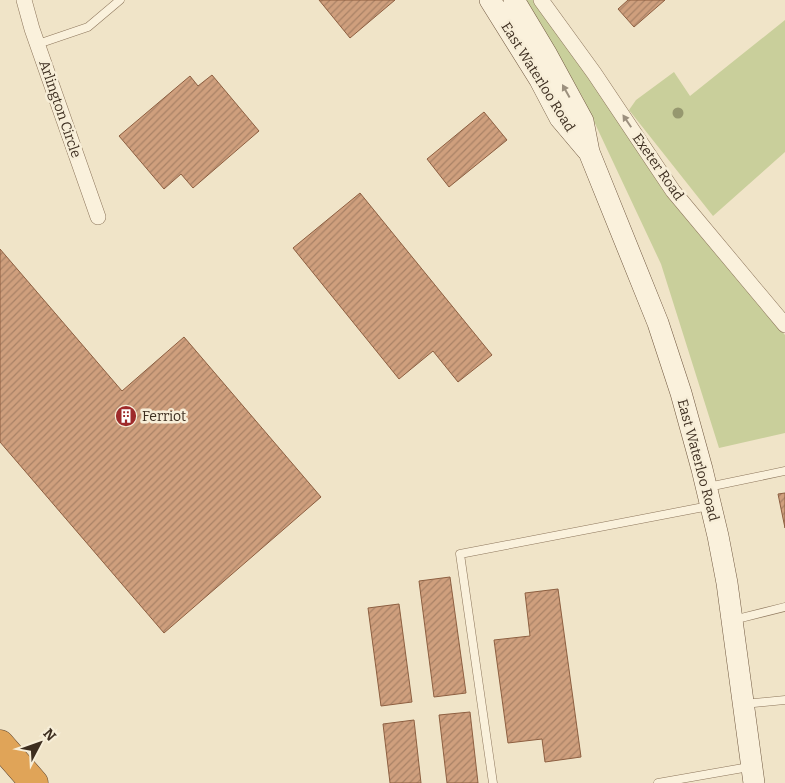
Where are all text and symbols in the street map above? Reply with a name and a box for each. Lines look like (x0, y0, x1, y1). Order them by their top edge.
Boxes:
street label: East Waterloo Road (497, 19, 579, 135)
street label: Arlington Circle (35, 58, 85, 160)
one-way arrow (562, 83, 570, 98)
one-way arrow (622, 114, 631, 128)
street label: Exeter Road (629, 130, 687, 204)
street label: East Waterloo Road (674, 397, 722, 523)
building icon: Ferriot (114, 404, 138, 428)
place label: Ferriot (142, 408, 186, 425)
north arrow (15, 718, 65, 768)
text: N (39, 725, 60, 745)

